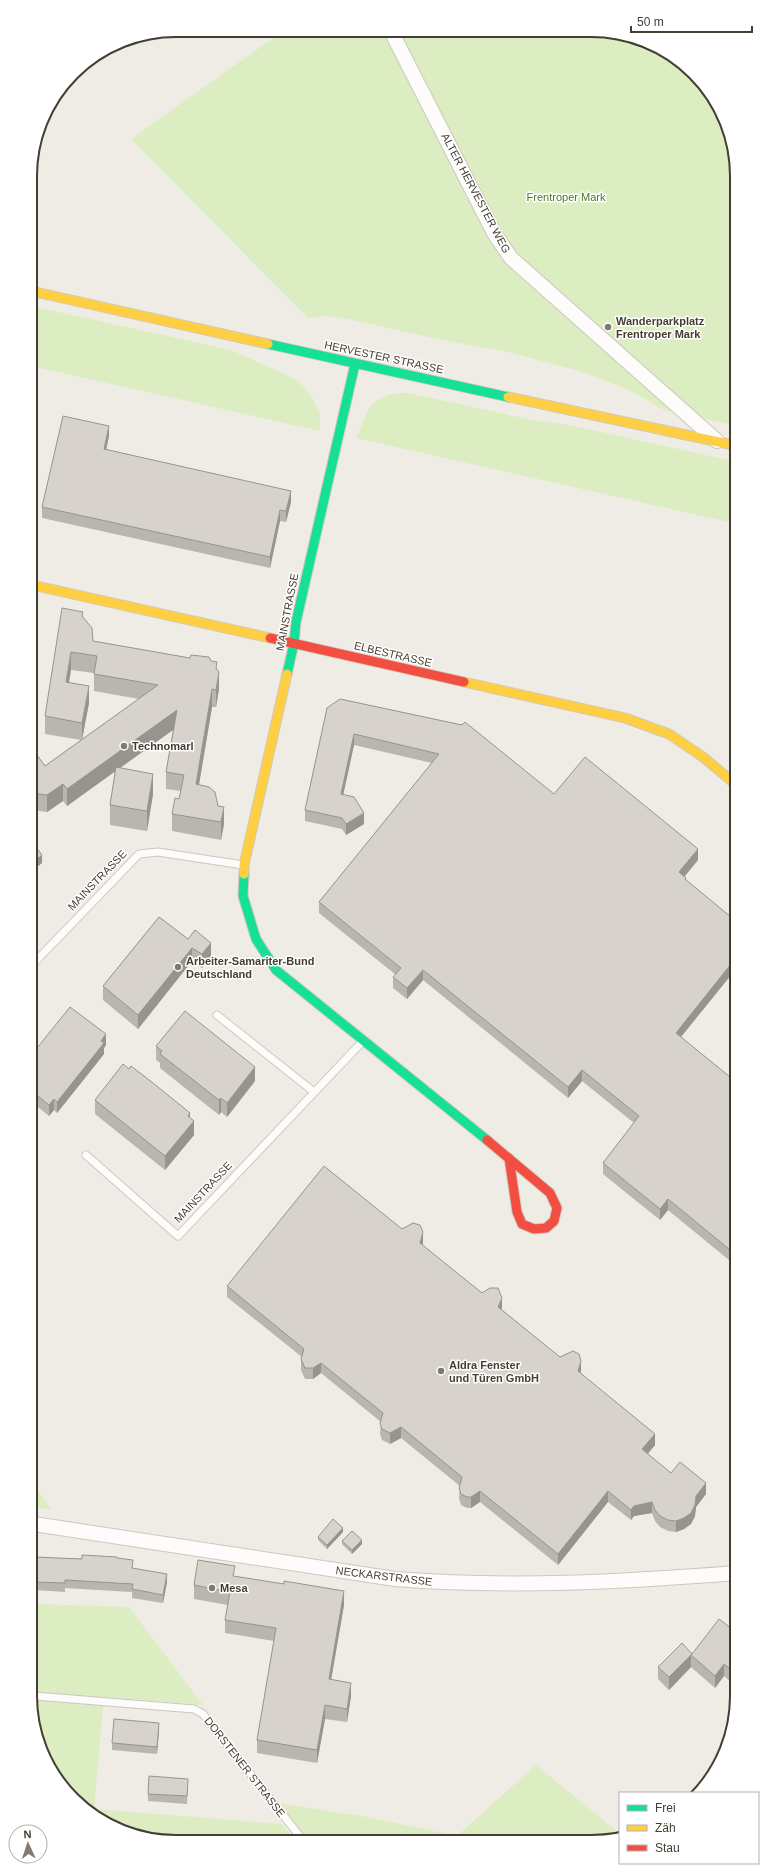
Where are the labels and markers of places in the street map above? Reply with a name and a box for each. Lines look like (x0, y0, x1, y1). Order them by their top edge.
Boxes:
place label: Wanderparkplatz Frentroper Mark (616, 315, 705, 340)
marker: Wanderparkplatz Frentroper Mark (603, 322, 613, 332)
place label: Technomarl (132, 740, 194, 752)
marker: Technomarl (119, 741, 129, 751)
place label: Arbeiter-Samariter-Bund Deutschland (186, 955, 314, 980)
marker: Arbeiter-Samariter-Bund Deutschland (173, 962, 183, 972)
place label: Aldra Fenster und Türen GmbH (449, 1359, 539, 1384)
marker: Aldra Fenster und Türen GmbH (436, 1366, 446, 1376)
place label: Mesa (220, 1582, 248, 1594)
marker: Mesa (207, 1583, 217, 1593)

